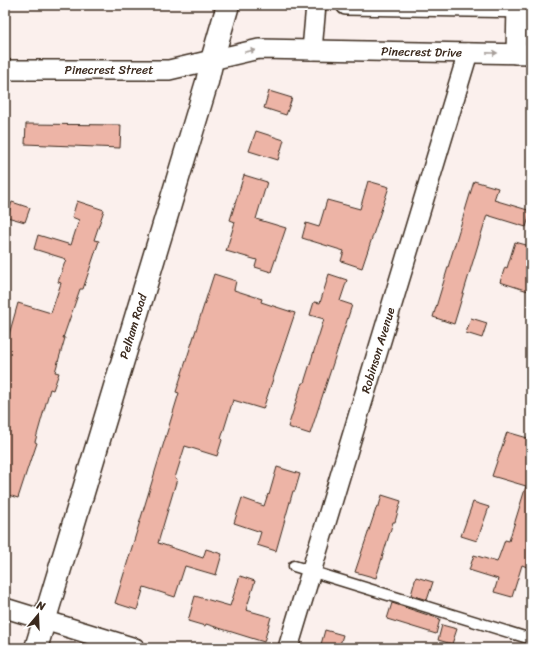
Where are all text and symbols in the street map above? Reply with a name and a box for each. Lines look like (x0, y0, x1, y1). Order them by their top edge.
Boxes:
street label: Pinecrest Drive (381, 40, 462, 64)
one-way arrow (244, 47, 256, 53)
one-way arrow (486, 50, 499, 56)
street label: Pinecrest Street (65, 59, 153, 81)
street label: Pelham Road (113, 289, 154, 362)
street label: Robinson Avenue (355, 305, 401, 396)
north arrow (18, 595, 58, 635)
text: N (33, 595, 48, 616)

